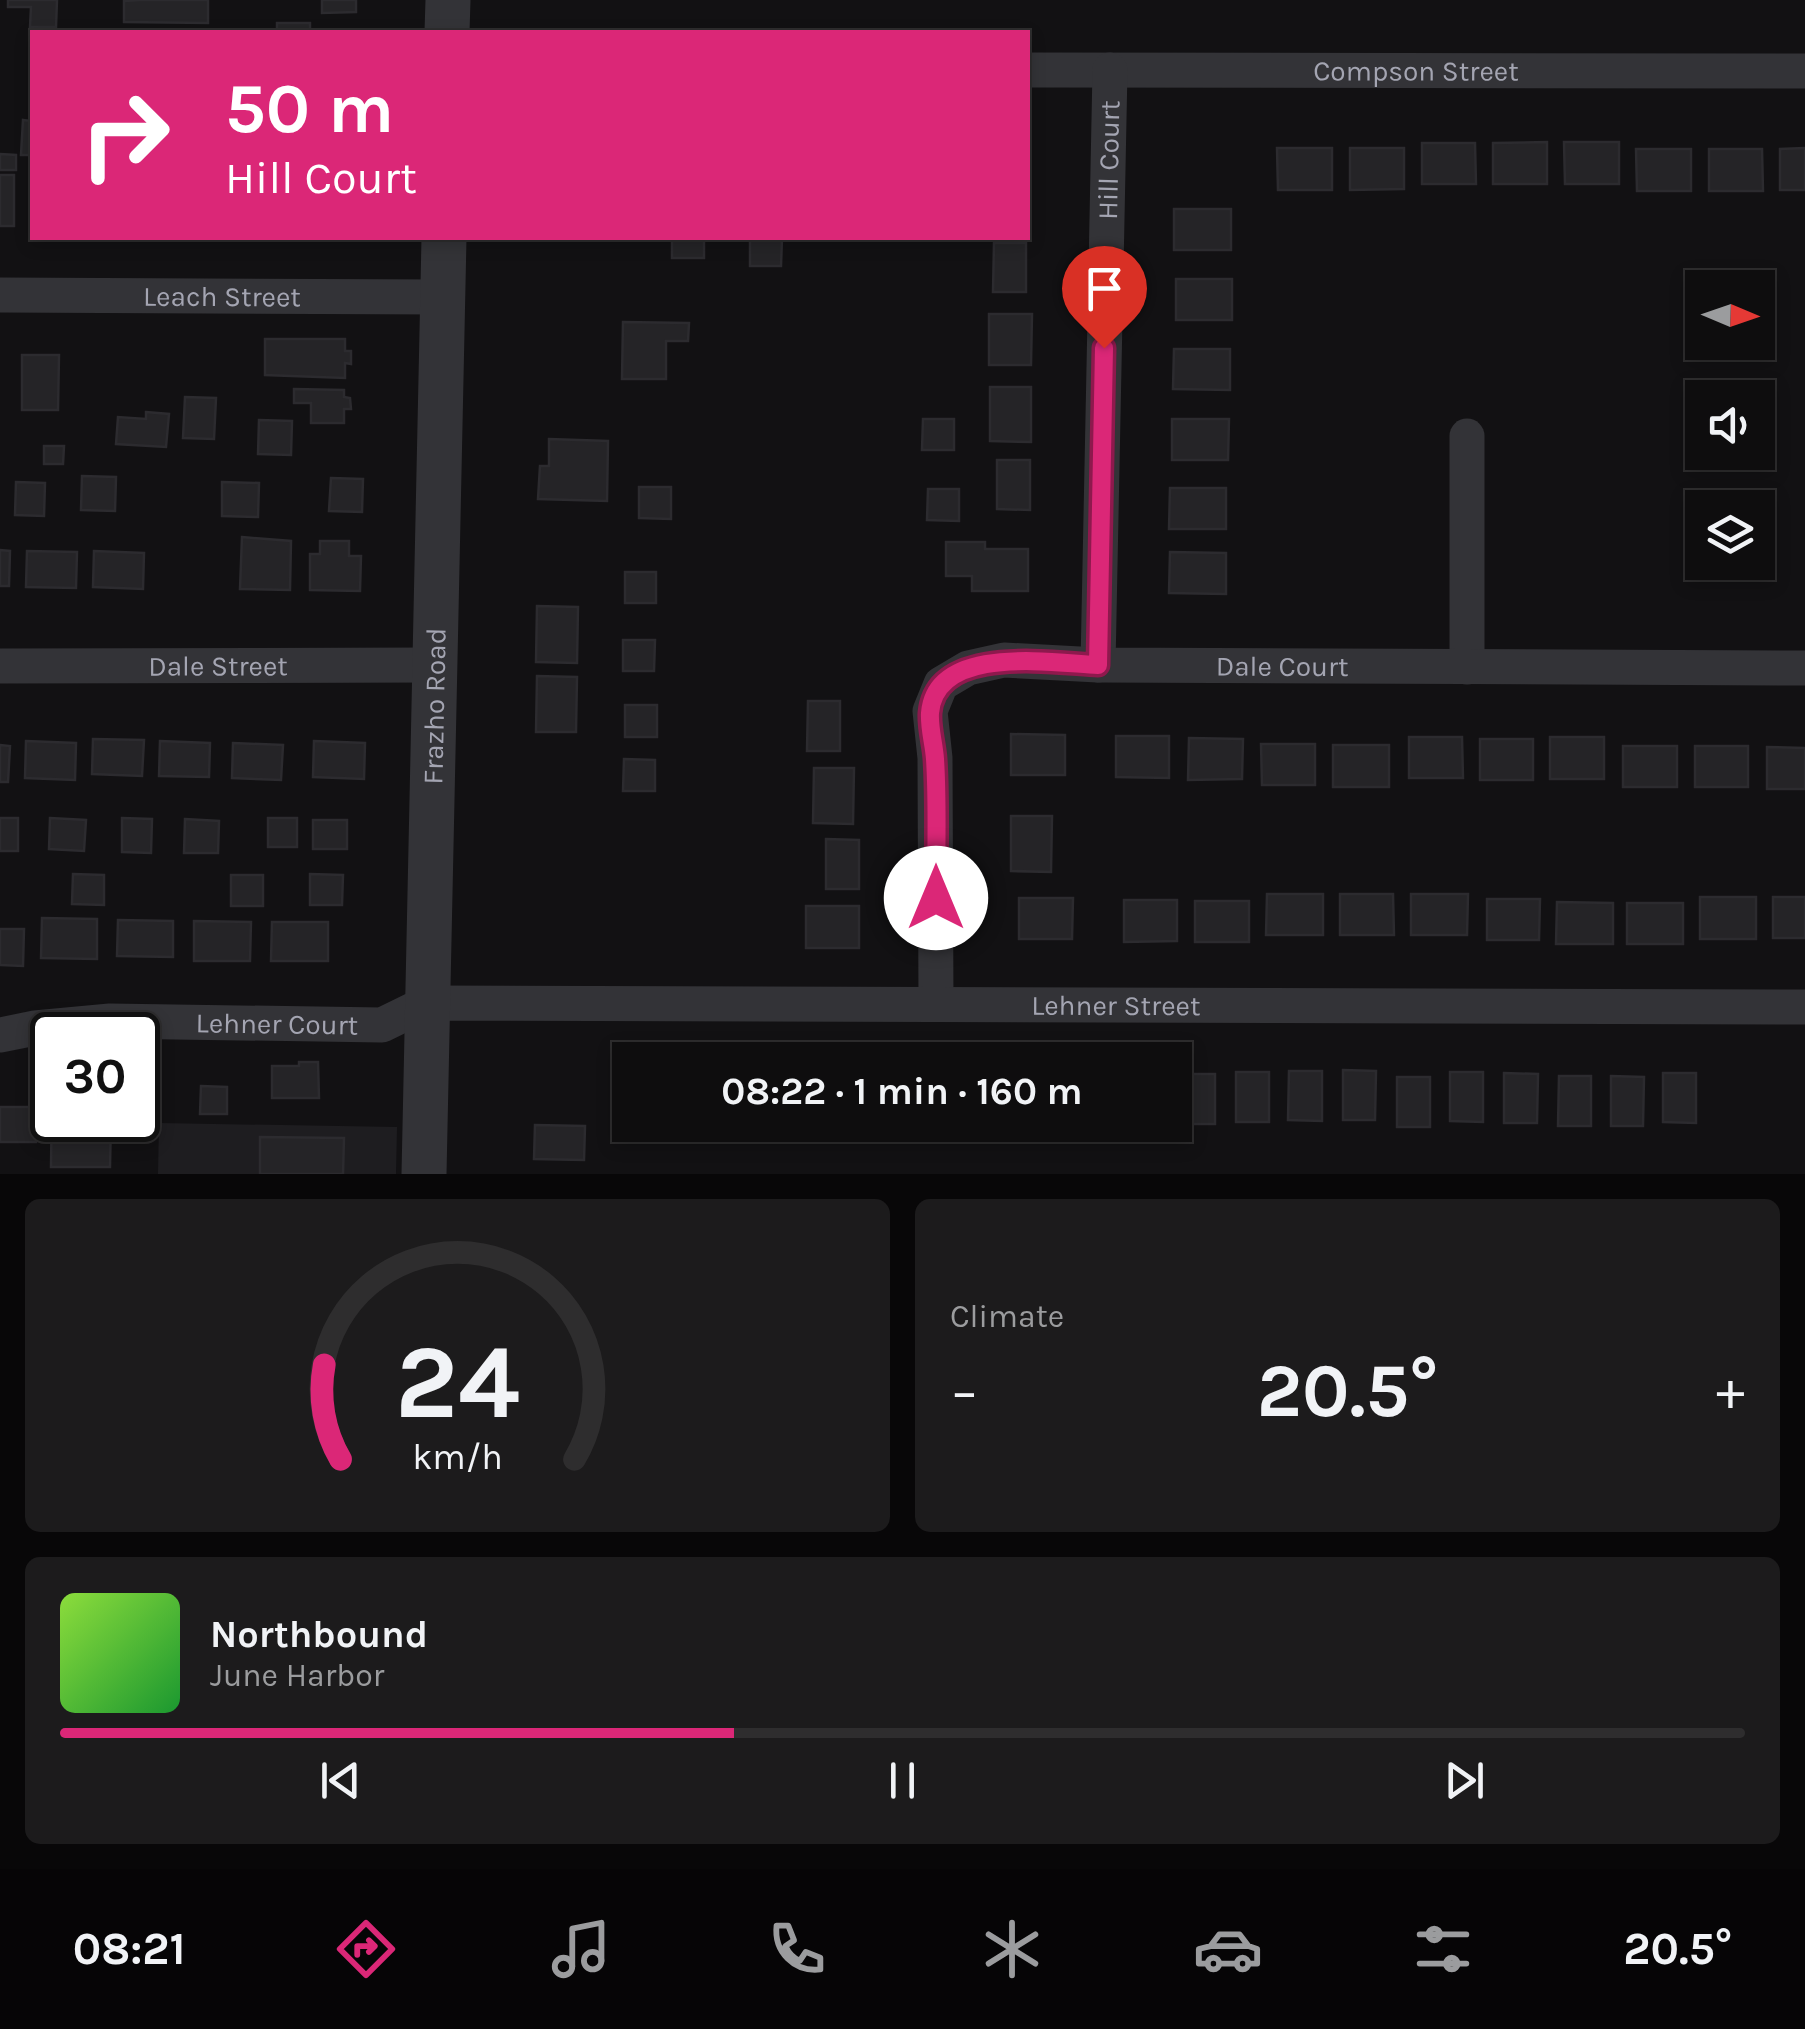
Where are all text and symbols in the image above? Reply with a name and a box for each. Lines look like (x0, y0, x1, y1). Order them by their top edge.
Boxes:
street label: Compson Street (1313, 54, 1519, 87)
text: 50 m (225, 68, 394, 150)
icon: right (60, 70, 190, 200)
street label: Hill Court (1090, 100, 1126, 220)
text: Hill Court (225, 152, 417, 204)
pin (1062, 246, 1147, 349)
icon: arrive (1077, 261, 1132, 316)
north arrow (1685, 270, 1775, 360)
map controls (1685, 270, 1775, 580)
street label: Leach Street (143, 279, 301, 313)
button: sound (1685, 380, 1775, 470)
button: layers (1685, 490, 1775, 580)
street label: Frazho Road (416, 627, 452, 785)
street label: Dale Street (148, 649, 288, 682)
street label: Dale Court (1216, 649, 1349, 683)
position arrow (884, 846, 988, 950)
street label: Lehner Street (1031, 988, 1201, 1022)
street label: Lehner Court (195, 1006, 358, 1041)
speed limit sign: 30 (30, 1012, 160, 1142)
text: 08:22 · 1 min · 160 m (721, 1069, 1083, 1114)
text: Climate (950, 1298, 1064, 1335)
text: 24 (395, 1322, 520, 1443)
text: 20.5° (1257, 1347, 1438, 1435)
text: − (950, 1359, 979, 1423)
text: + (1716, 1359, 1745, 1423)
text: km/h (412, 1436, 503, 1478)
text: Northbound (210, 1612, 428, 1657)
text: June Harbor (210, 1657, 384, 1694)
icon: previous (313, 1753, 368, 1808)
icon: pause (875, 1753, 930, 1808)
icon: next (1437, 1753, 1492, 1808)
icon: directions (331, 1914, 401, 1984)
icon: music (546, 1914, 616, 1984)
icon: phone (762, 1914, 832, 1984)
icon: climate (977, 1914, 1047, 1984)
icon: car (1193, 1914, 1263, 1984)
icon: filters (1408, 1914, 1478, 1984)
text: 08:21 (73, 1923, 186, 1975)
text: 20.5° (1623, 1923, 1732, 1975)

